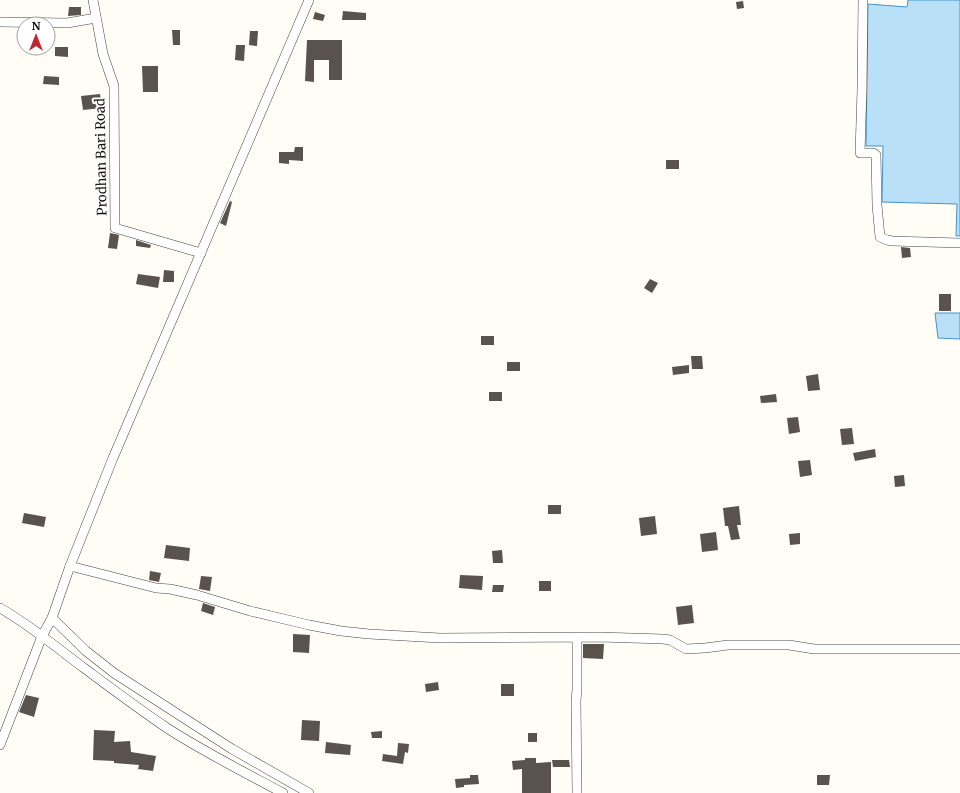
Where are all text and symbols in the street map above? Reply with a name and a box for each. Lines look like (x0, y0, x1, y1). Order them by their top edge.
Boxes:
north arrow (16, 16, 56, 56)
text: N (32, 19, 41, 33)
street label: Prodhan Bari Road (91, 98, 111, 216)

